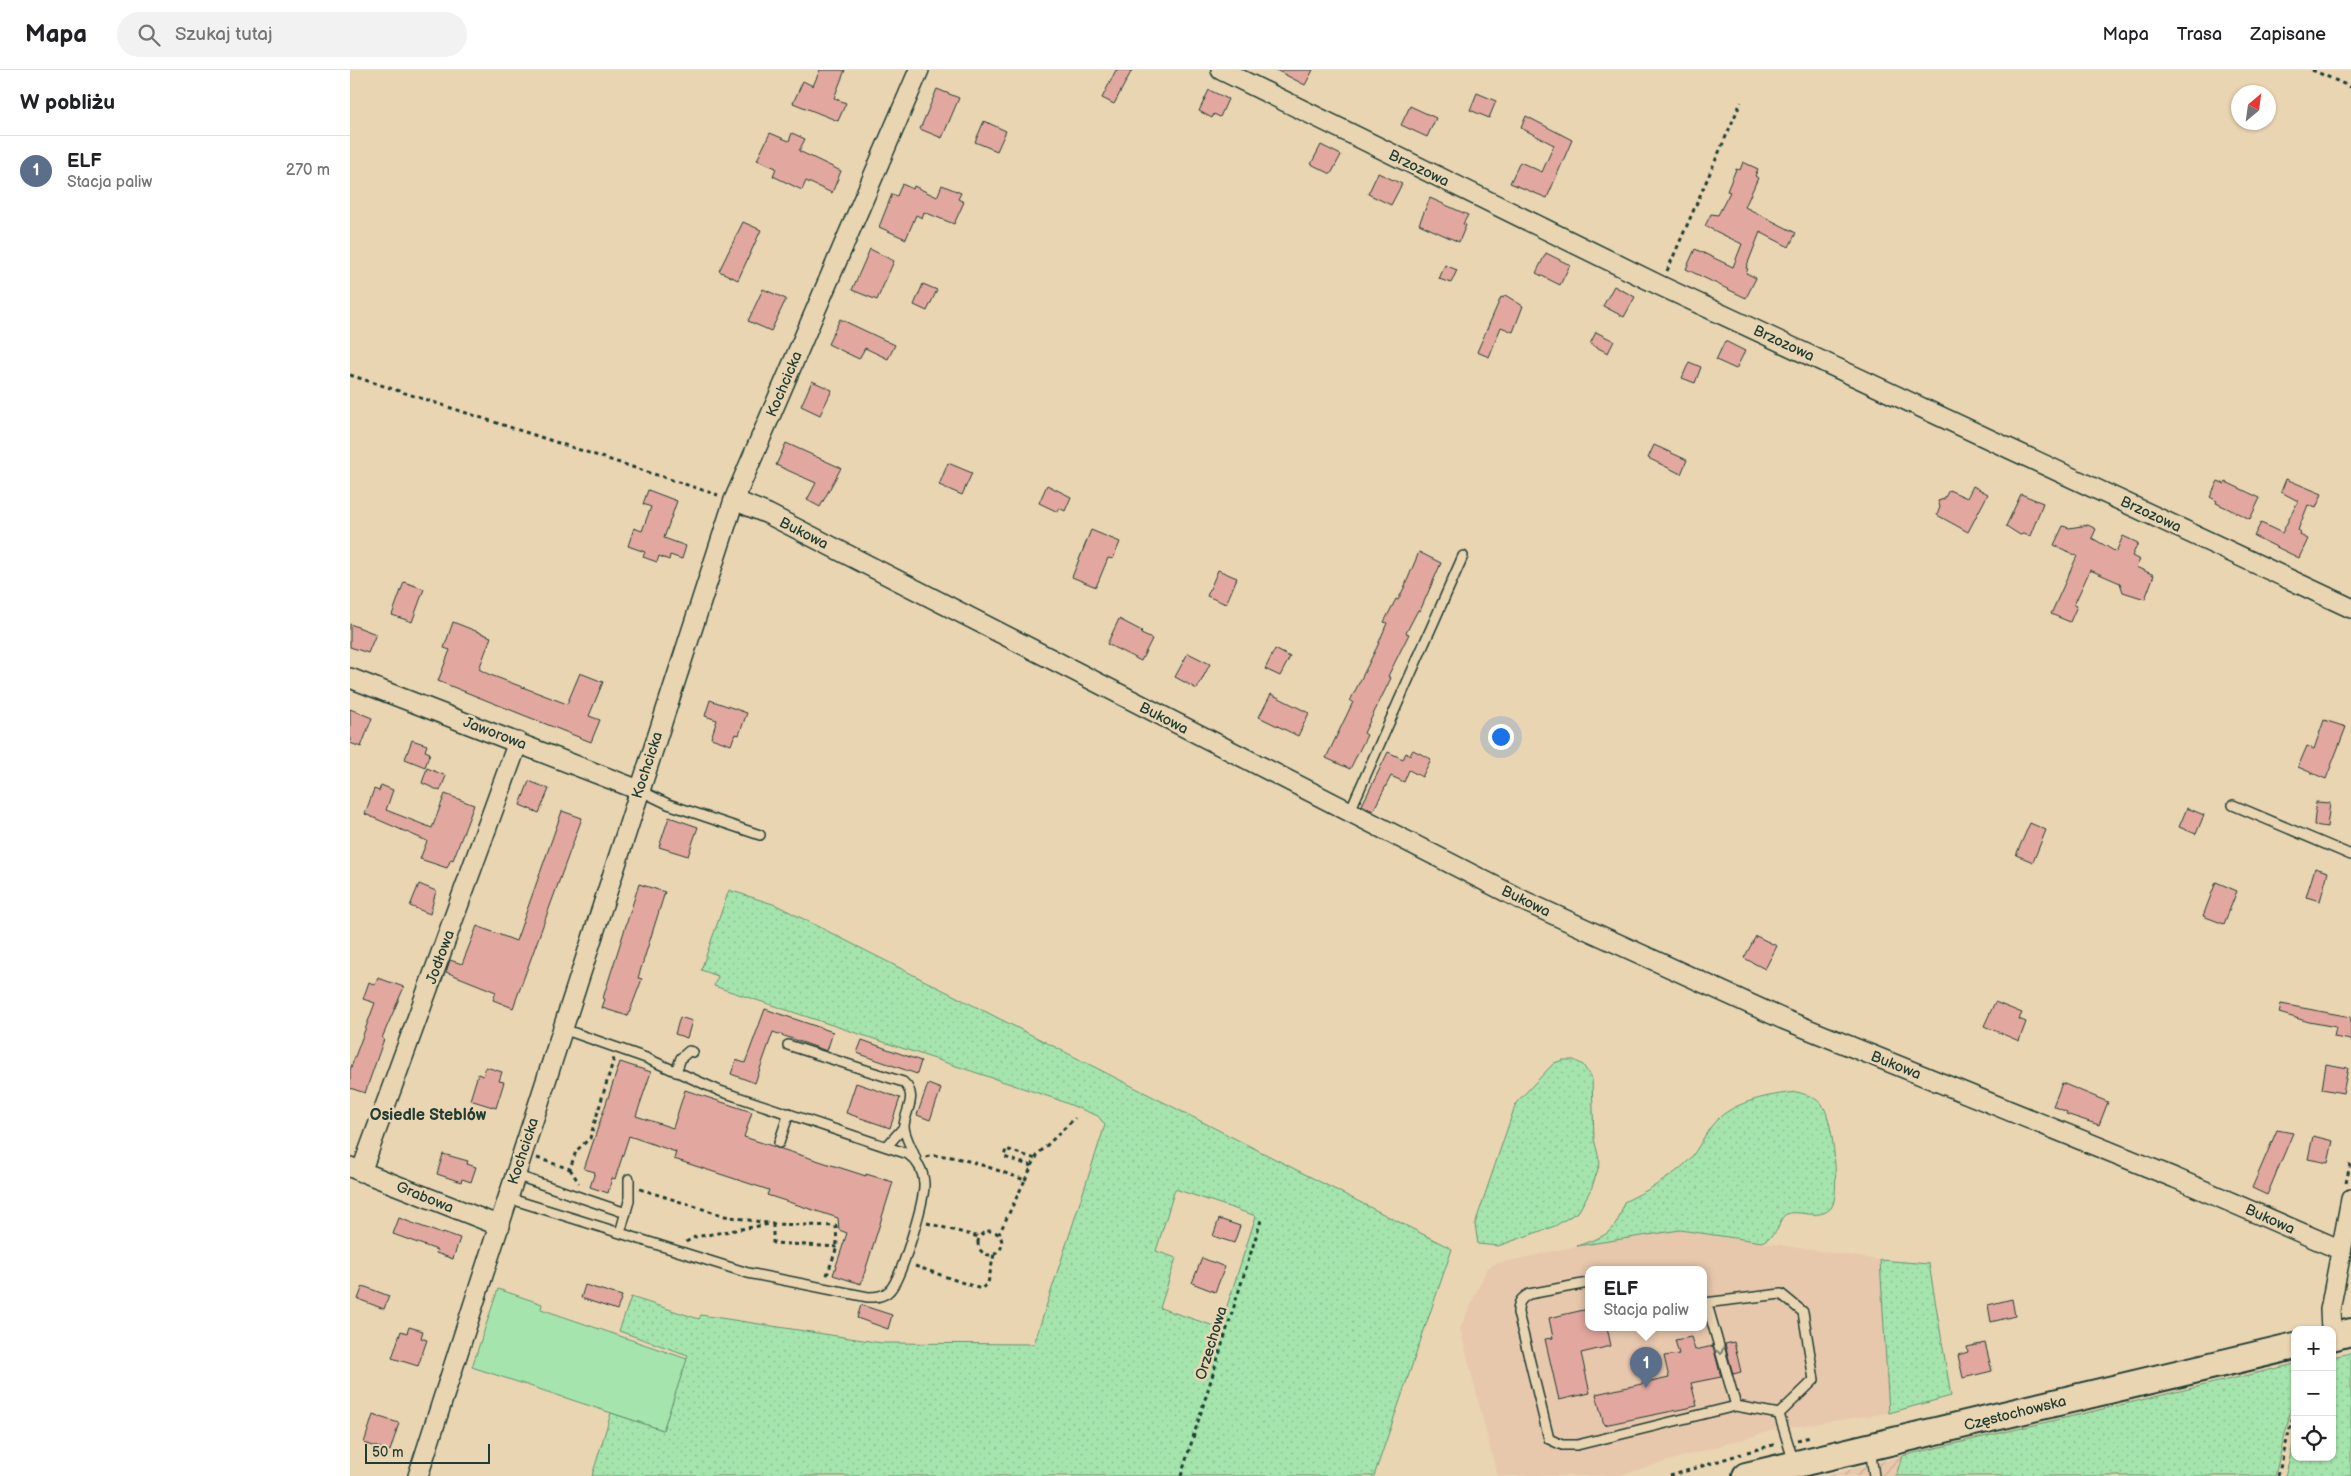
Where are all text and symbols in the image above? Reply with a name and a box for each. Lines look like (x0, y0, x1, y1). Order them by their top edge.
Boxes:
search box (117, 12, 467, 57)
text: Mapa (25, 20, 87, 49)
icon: search (135, 21, 163, 49)
text: Szukaj tutaj (175, 23, 272, 46)
text: Mapa (2102, 24, 2149, 45)
text: Trasa (2177, 24, 2222, 45)
text: Zapisane (2250, 24, 2326, 45)
north arrow (2231, 85, 2276, 130)
text: W pobliżu (20, 90, 115, 115)
street label: Brzozowa (1385, 146, 1452, 191)
text: ELF (67, 150, 102, 173)
text: 1 (33, 161, 39, 180)
text: 270 m (286, 161, 330, 180)
text: Stacja paliw (67, 173, 152, 192)
street label: Brzozowa (1750, 321, 1817, 366)
street label: Kochcicka (762, 349, 807, 420)
street label: Brzozowa (2117, 492, 2184, 537)
street label: Bukowa (776, 513, 832, 554)
street label: Bukowa (1136, 698, 1192, 739)
street label: Jaworowa (460, 713, 529, 754)
your location (1488, 724, 1514, 750)
street label: Kochcicka (628, 729, 667, 801)
street label: Bukowa (1498, 881, 1554, 922)
street label: Jodłowa (422, 928, 459, 987)
street label: Bukowa (1868, 1047, 1924, 1084)
district label: Osiedle Steblów (370, 1106, 487, 1125)
street label: Kochcicka (504, 1115, 543, 1187)
street label: Grabowa (393, 1177, 456, 1218)
street label: Bukowa (2242, 1200, 2298, 1239)
popup (1585, 1266, 1707, 1331)
text: ELF (1603, 1278, 1638, 1301)
text: Stacja paliw (1603, 1301, 1689, 1320)
street label: Orzechowa (1191, 1304, 1232, 1382)
map controls (2291, 1326, 2336, 1461)
button: + (2291, 1326, 2336, 1371)
one-way arrow (1715, 1346, 1725, 1354)
pin: 1 (1630, 1347, 1662, 1388)
button: − (2291, 1371, 2336, 1416)
street label: Częstochowska (1962, 1392, 2068, 1435)
button: locate (2291, 1416, 2336, 1461)
scale bar (365, 1441, 490, 1464)
text: 50 m (372, 1444, 404, 1461)

